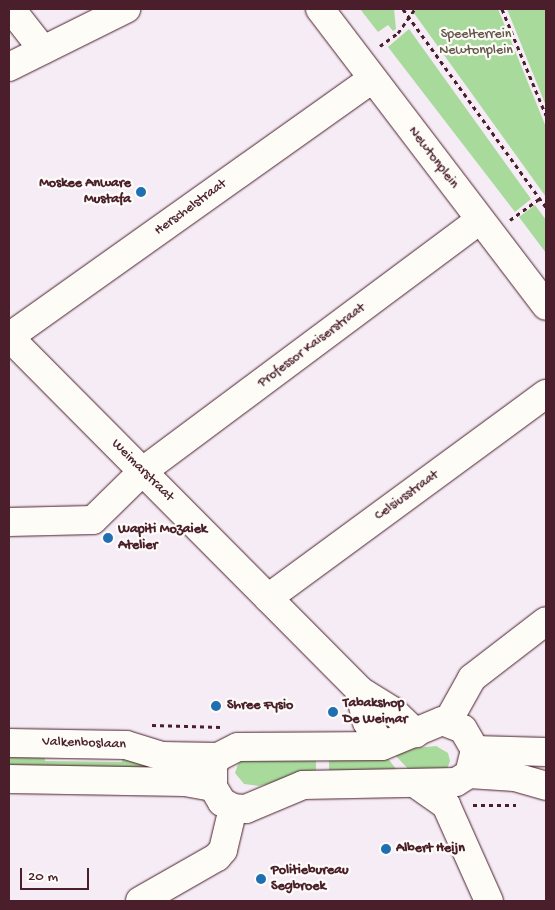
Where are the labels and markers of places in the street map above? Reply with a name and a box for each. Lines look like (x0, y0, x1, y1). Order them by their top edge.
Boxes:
place label: Moskee Anware Mustafa (39, 176, 131, 208)
marker: Moskee Anware Mustafa (135, 186, 147, 198)
place label: Wapiti Mozaiek Atelier (118, 522, 207, 554)
marker: Wapiti Mozaiek Atelier (102, 532, 114, 544)
place label: Tabakshop De Weimar (343, 696, 407, 729)
place label: Shree Fysio (227, 698, 293, 714)
marker: Shree Fysio (209, 699, 223, 713)
marker: Tabakshop De Weimar (327, 706, 339, 718)
place label: Albert Heijn (396, 841, 465, 857)
marker: Albert Heijn (380, 843, 392, 855)
place label: Politiebureau Segbroek (271, 863, 349, 896)
marker: Politiebureau Segbroek (255, 873, 267, 885)

